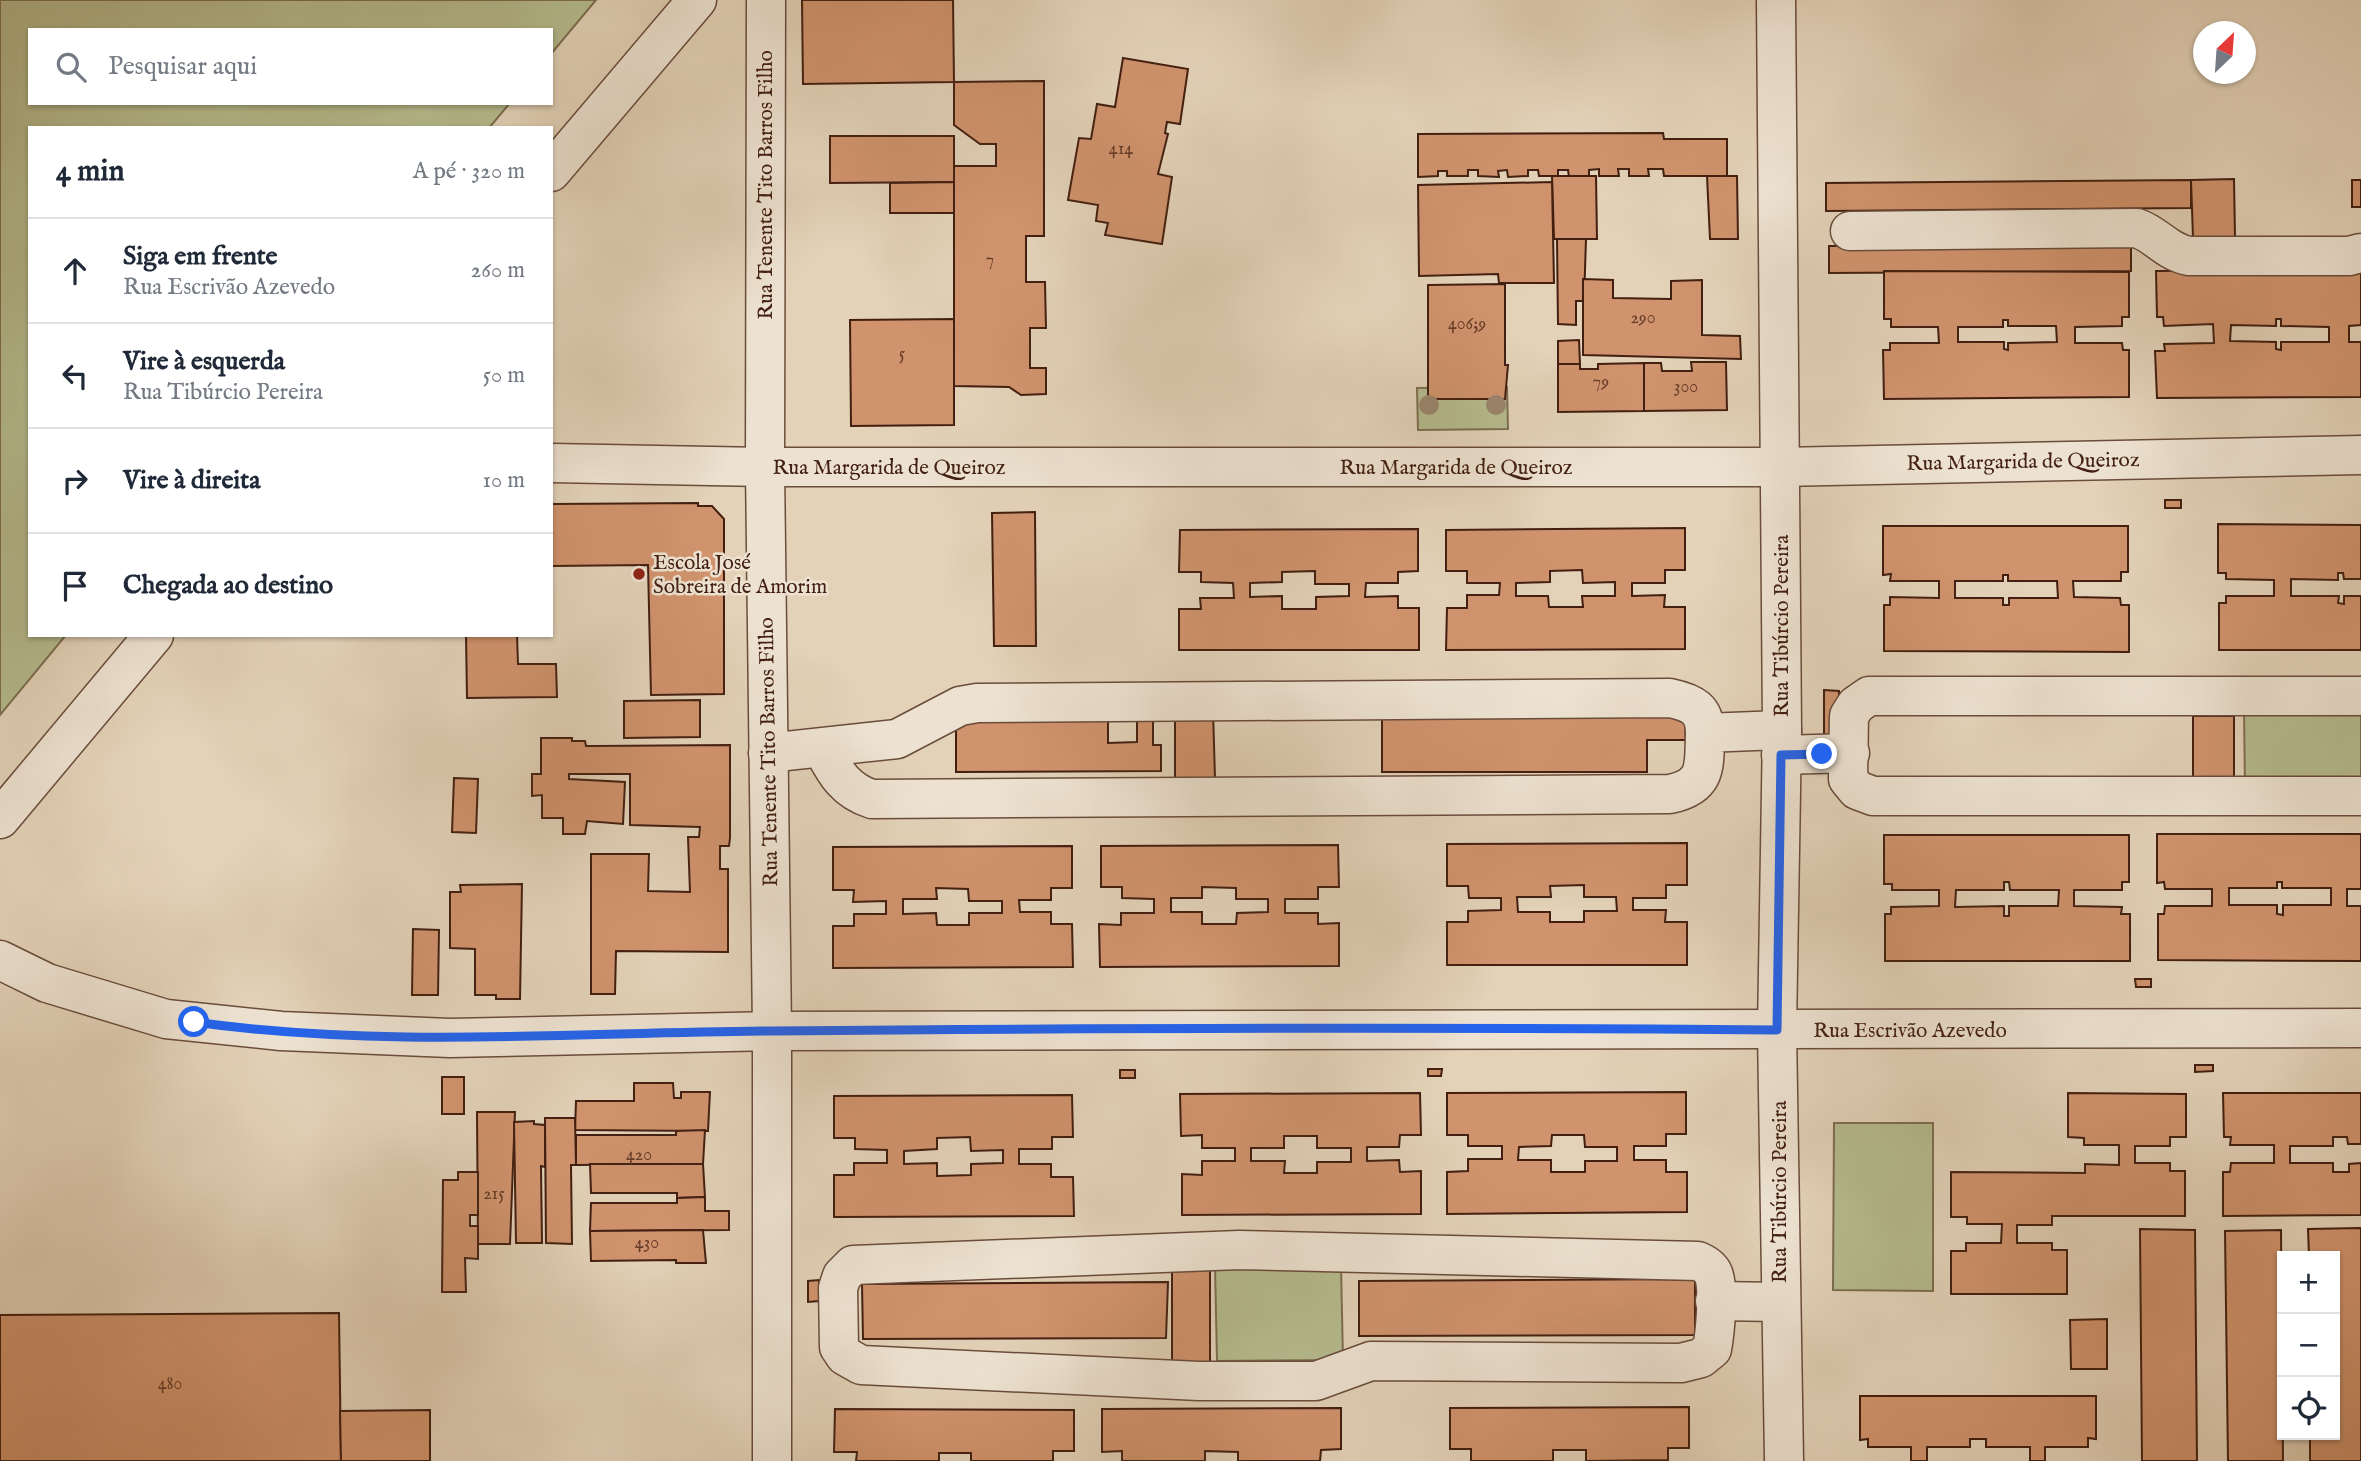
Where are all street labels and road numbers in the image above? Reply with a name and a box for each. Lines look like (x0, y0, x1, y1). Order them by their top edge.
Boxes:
street label: Rua Tenente Tito Barros Filho (753, 50, 780, 320)
street label: Rua Margarida de Queiroz (1906, 447, 2140, 478)
street label: Rua Margarida de Queiroz (772, 455, 1006, 482)
street label: Rua Margarida de Queiroz (1339, 455, 1573, 482)
street label: Rua Tibúrcio Pereira (1769, 534, 1796, 717)
street label: Rua Tenente Tito Barros Filho (754, 617, 785, 887)
street label: Rua Escrivão Azevedo (1813, 1018, 2007, 1045)
street label: Rua Tibúrcio Pereira (1767, 1100, 1794, 1283)

